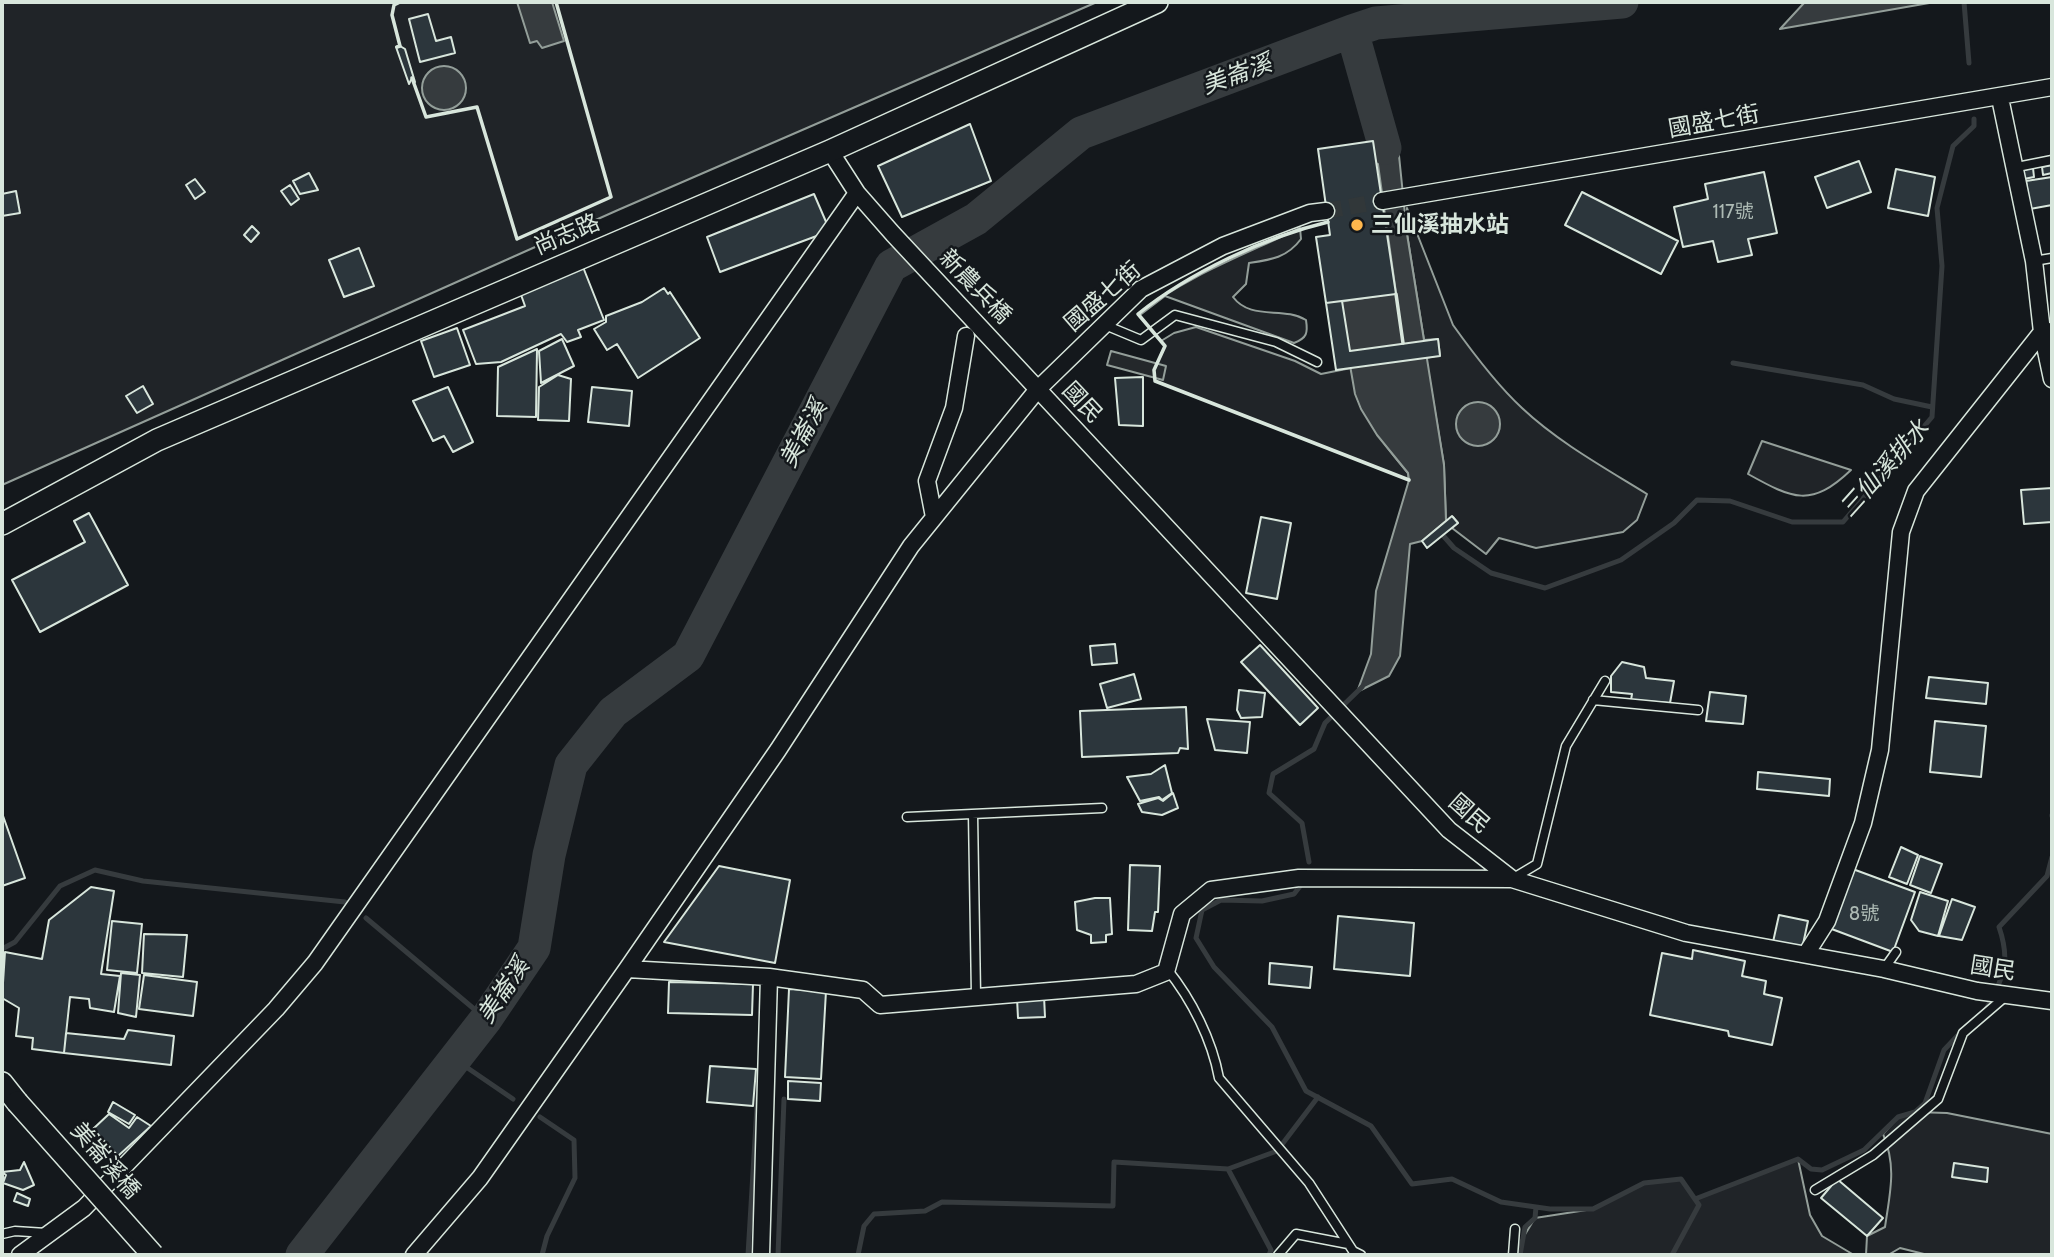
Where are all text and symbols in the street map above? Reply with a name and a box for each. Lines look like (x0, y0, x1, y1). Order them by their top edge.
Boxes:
water label: 美崙溪 (1198, 49, 1276, 101)
street label: 國盛七街 (1666, 100, 1762, 144)
house number: 117號 (1713, 201, 1753, 223)
street label: 尚志路 (530, 209, 604, 261)
place label: 三仙溪抽水站 (1371, 211, 1509, 239)
marker: 三仙溪抽水站 (1349, 217, 1365, 233)
street label: 新農兵橋 (933, 244, 1017, 330)
street label: 國盛七街 (1059, 256, 1147, 338)
street label: 國民 (1056, 377, 1108, 429)
water label: 美崙溪 (774, 395, 834, 473)
water label: 三仙溪排水 (1834, 415, 1936, 523)
street label: 國民 (1443, 788, 1495, 840)
house number: 8號 (1849, 903, 1879, 925)
street label: 國民 (1968, 952, 2018, 986)
water label: 美崙溪 (472, 953, 536, 1029)
street label: 美崙溪橋 (64, 1117, 146, 1205)

